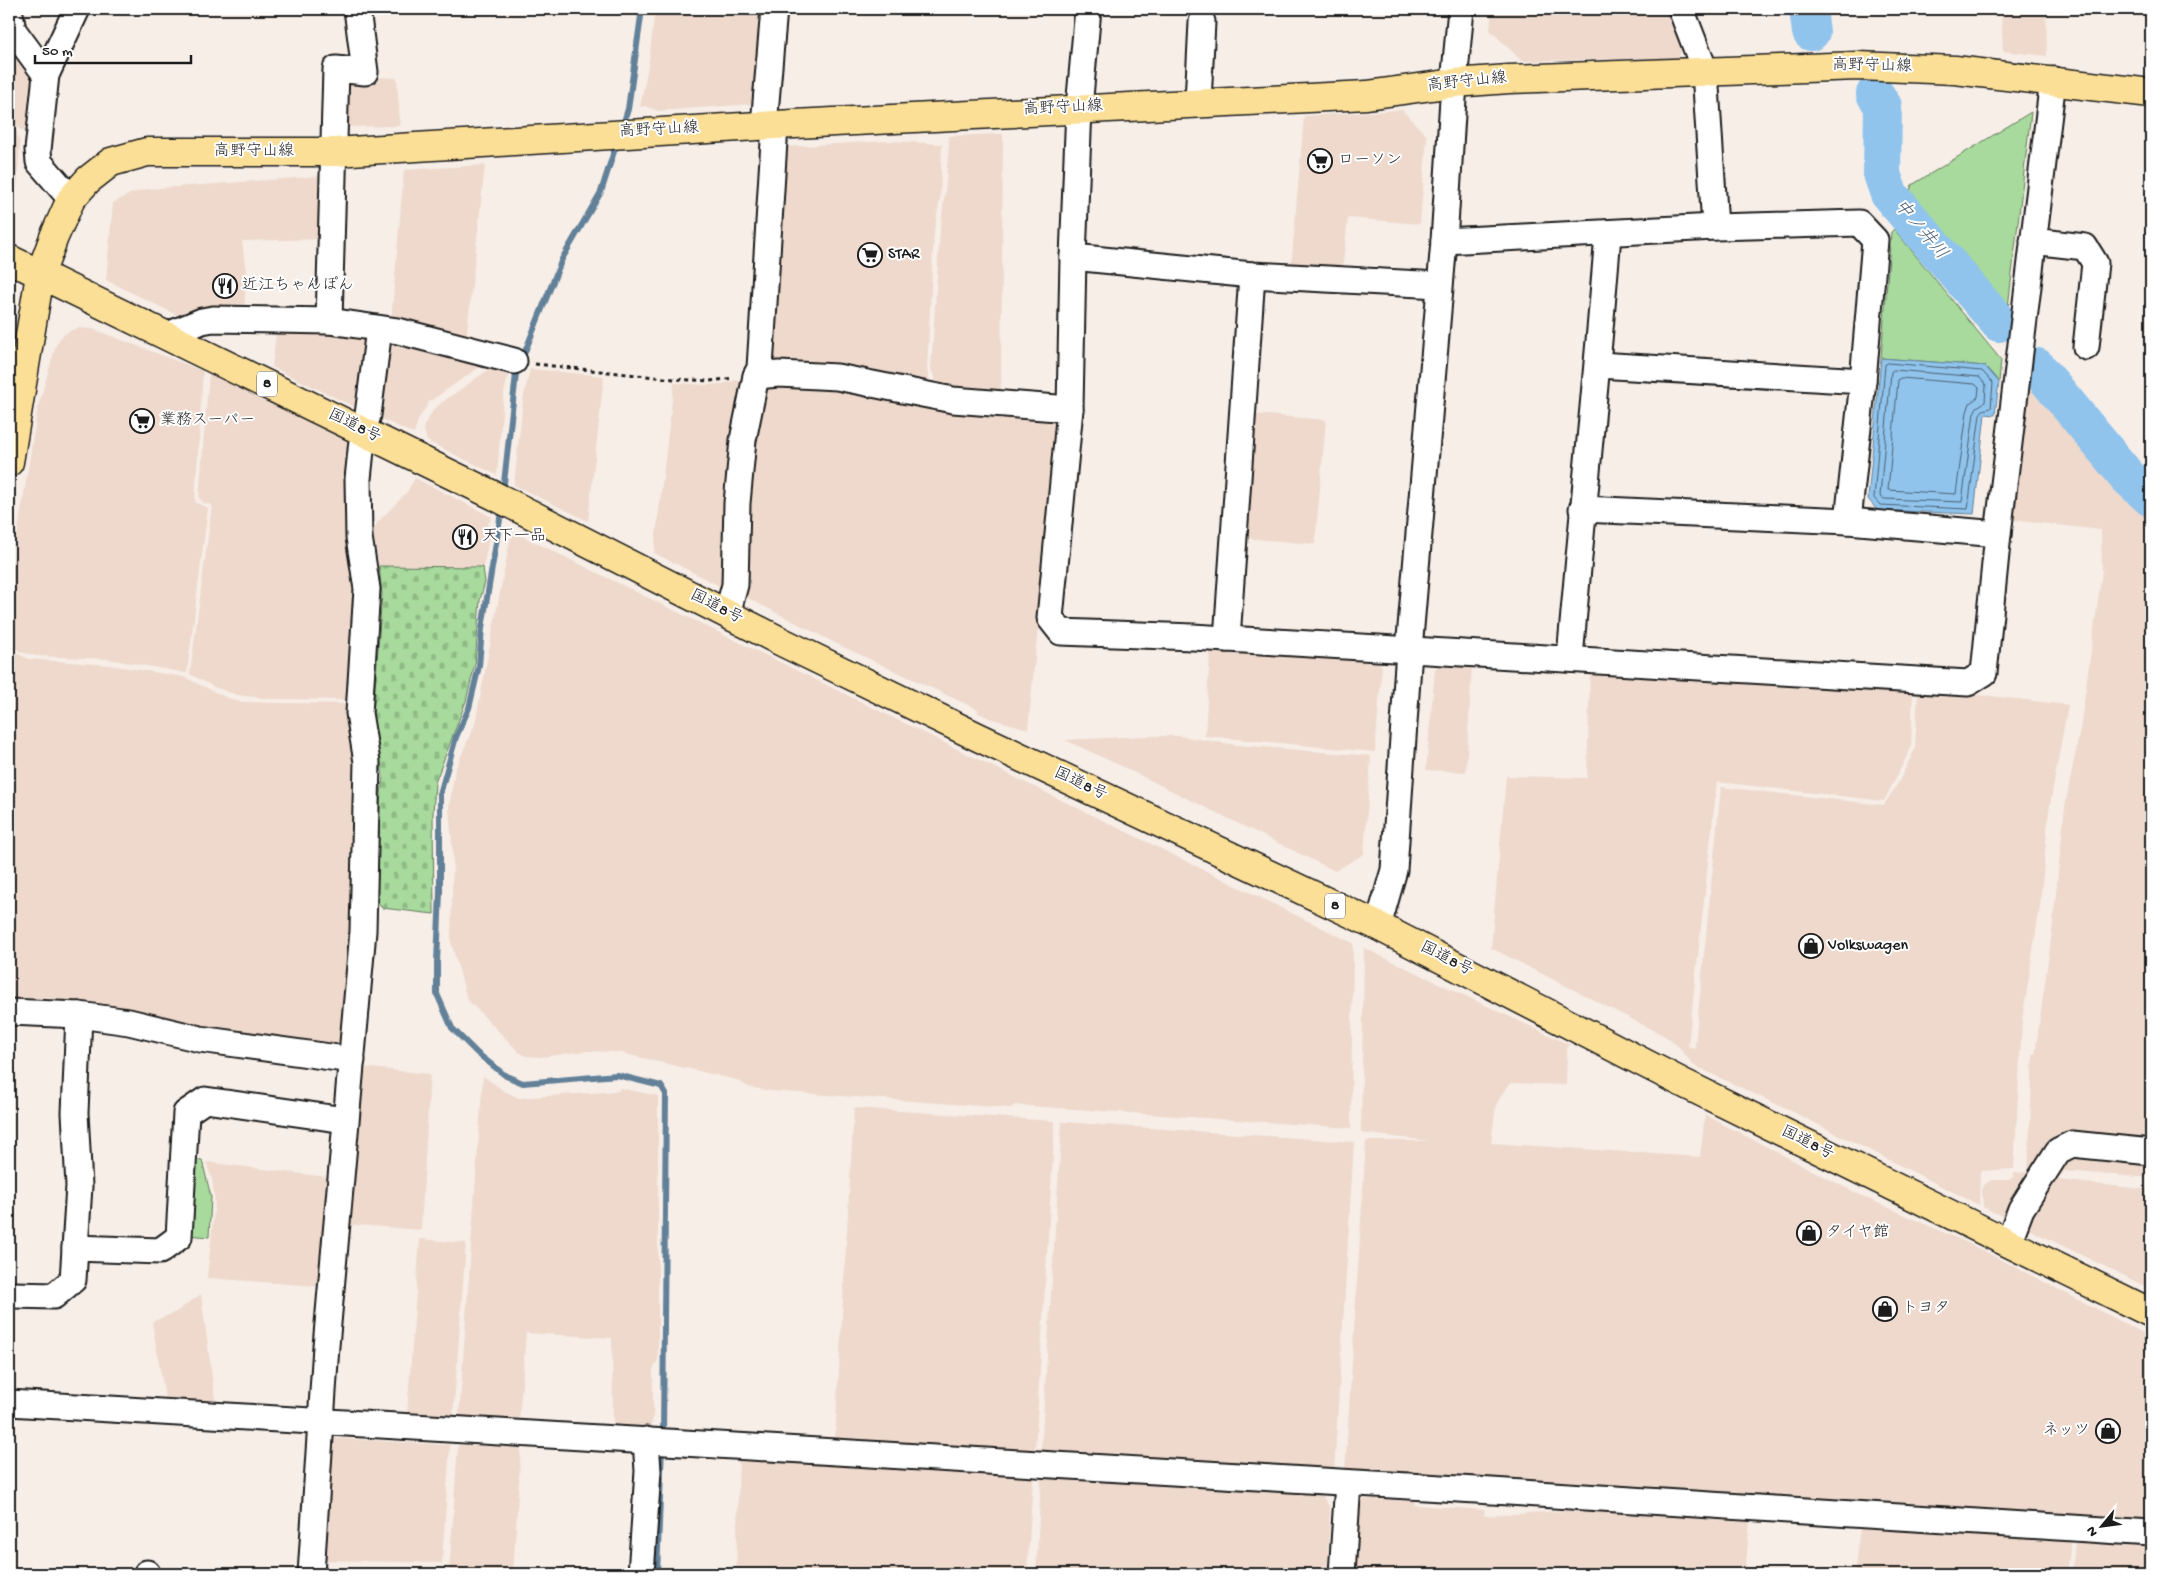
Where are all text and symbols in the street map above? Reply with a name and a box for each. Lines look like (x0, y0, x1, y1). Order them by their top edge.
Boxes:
scale bar (35, 32, 191, 64)
text: 50 m (42, 43, 73, 61)
street label: 高野守山線 (1832, 55, 1912, 77)
street label: 高野守山線 (1426, 67, 1508, 97)
street label: 高野守山線 (1022, 95, 1103, 121)
street label: 高野守山線 (618, 117, 699, 143)
street label: 高野守山線 (214, 141, 294, 162)
supermarket icon: ローソン (1307, 148, 1333, 174)
place label: ローソン (1338, 152, 1402, 171)
water label: 中ノ井川 (1889, 195, 1952, 264)
supermarket icon: STAR (857, 242, 883, 268)
place label: STAR (888, 246, 920, 265)
restaurant icon: 近江ちゃんぽん (212, 273, 238, 299)
place label: 近江ちゃんぽん (242, 276, 354, 296)
road number: 8 (257, 372, 277, 396)
street label: 国道8号 (324, 405, 384, 448)
supermarket icon: 業務スーパー (129, 408, 155, 434)
place label: 業務スーパー (160, 411, 255, 431)
restaurant icon: 天下一品 (452, 524, 478, 550)
place label: 天下一品 (482, 528, 546, 547)
street label: 国道8号 (686, 586, 746, 629)
street label: 国道8号 (1050, 763, 1110, 806)
road number: 8 (1325, 894, 1345, 918)
shop icon: Volkswagen (1798, 933, 1824, 959)
place label: Volkswagen (1827, 937, 1908, 956)
street label: 国道8号 (1416, 938, 1476, 981)
street label: 国道8号 (1777, 1122, 1837, 1165)
shop icon: タイヤ館 (1796, 1220, 1822, 1246)
place label: タイヤ館 (1826, 1223, 1889, 1243)
shop icon: トヨタ (1872, 1296, 1898, 1322)
place label: トヨタ (1902, 1300, 1950, 1319)
shop icon: ネッツ (2095, 1418, 2121, 1444)
place label: ネッツ (2043, 1422, 2090, 1441)
north arrow (2078, 1500, 2128, 1550)
text: N (2083, 1523, 2102, 1539)

